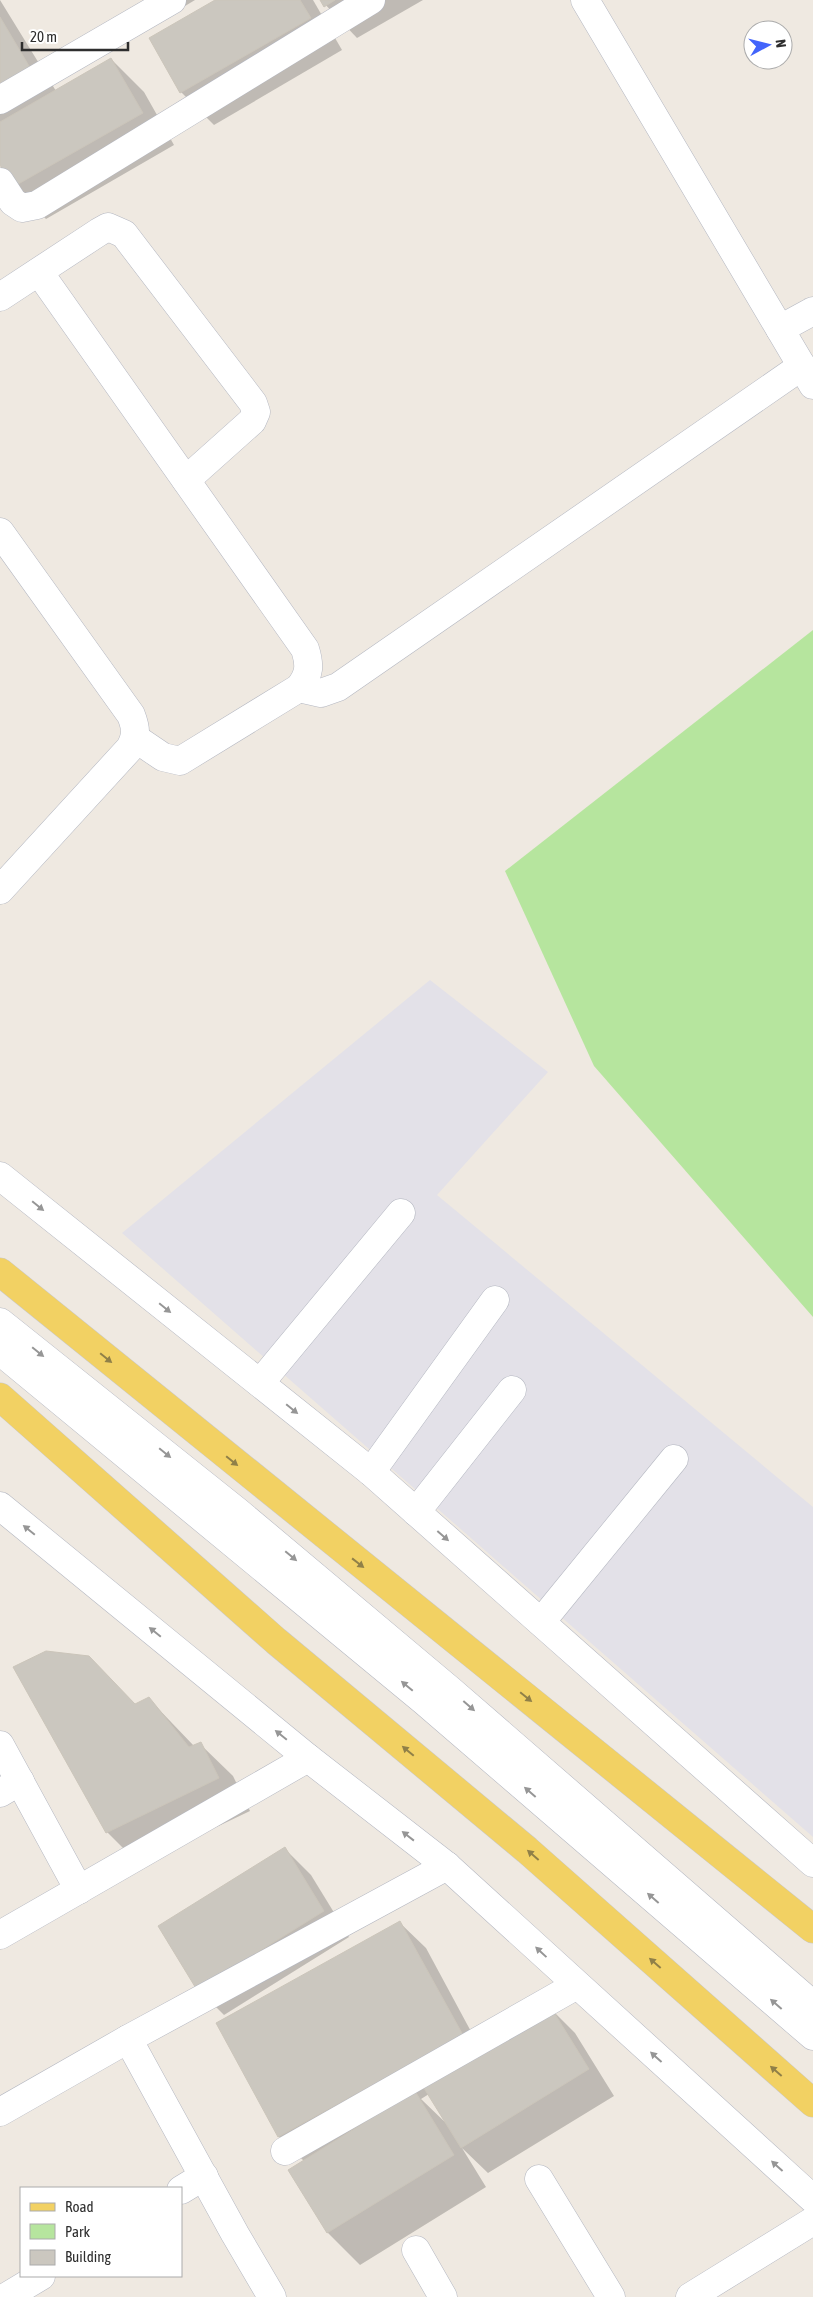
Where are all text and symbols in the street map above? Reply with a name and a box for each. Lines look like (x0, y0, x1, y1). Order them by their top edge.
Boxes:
scale bar (22, 20, 129, 52)
north arrow (743, 20, 793, 70)
text: 20 m (30, 28, 57, 45)
text: N (772, 38, 789, 48)
one-way arrow (31, 1201, 44, 1212)
one-way arrow (158, 1302, 171, 1313)
one-way arrow (31, 1346, 44, 1357)
one-way arrow (99, 1353, 112, 1364)
one-way arrow (285, 1404, 299, 1414)
one-way arrow (158, 1448, 171, 1459)
one-way arrow (225, 1455, 238, 1466)
one-way arrow (23, 1524, 36, 1535)
one-way arrow (437, 1530, 449, 1542)
one-way arrow (285, 1550, 297, 1561)
one-way arrow (351, 1557, 364, 1568)
one-way arrow (149, 1627, 162, 1638)
one-way arrow (400, 1680, 413, 1691)
one-way arrow (519, 1692, 532, 1703)
one-way arrow (462, 1700, 474, 1712)
one-way arrow (274, 1730, 287, 1741)
one-way arrow (402, 1746, 415, 1757)
one-way arrow (524, 1786, 536, 1798)
one-way arrow (401, 1831, 415, 1841)
one-way arrow (527, 1850, 540, 1861)
one-way arrow (647, 1892, 659, 1904)
one-way arrow (536, 1946, 548, 1958)
one-way arrow (649, 1957, 661, 1969)
one-way arrow (770, 1999, 782, 2010)
one-way arrow (651, 2051, 663, 2063)
one-way arrow (770, 2065, 783, 2076)
one-way arrow (771, 2160, 783, 2172)
legend (20, 2187, 182, 2277)
text: Road (65, 2198, 94, 2215)
text: Park (65, 2223, 90, 2240)
text: Building (65, 2248, 111, 2265)

